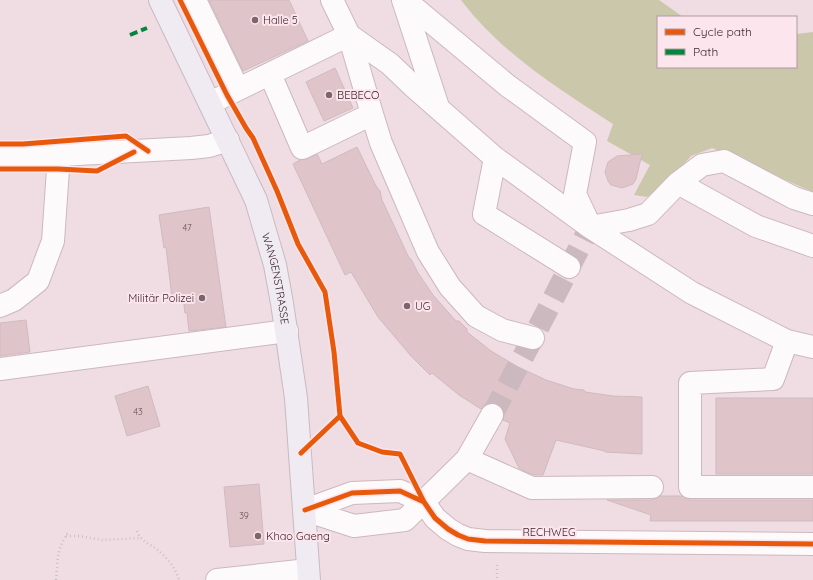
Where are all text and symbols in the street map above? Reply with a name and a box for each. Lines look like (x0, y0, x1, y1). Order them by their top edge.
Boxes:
place label: Halle 5 (263, 13, 298, 27)
marker: Halle 5 (250, 15, 260, 25)
legend (657, 16, 797, 68)
text: Cycle path (693, 24, 752, 39)
text: Path (693, 44, 718, 59)
place label: BEBECO (337, 88, 379, 102)
marker: BEBECO (324, 90, 334, 100)
house number: 47 (182, 222, 192, 233)
street label: WANGENSTRASSE (259, 231, 292, 325)
place label: Militär Polizei (128, 291, 194, 305)
marker: Militär Polizei (197, 293, 207, 303)
place label: UG (415, 299, 431, 313)
marker: UG (402, 301, 412, 311)
house number: 43 (133, 406, 143, 417)
house number: 39 (239, 510, 249, 521)
street label: RECHWEG (522, 525, 576, 539)
place label: Khao Gaeng (266, 529, 330, 543)
marker: Khao Gaeng (253, 531, 263, 541)

